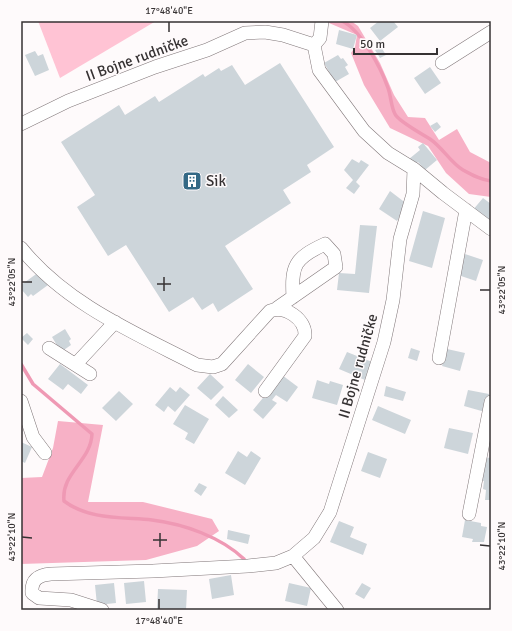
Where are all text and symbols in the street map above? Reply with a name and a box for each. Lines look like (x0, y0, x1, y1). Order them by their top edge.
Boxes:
text: 17°48'40"E (145, 5, 193, 17)
scale bar (354, 30, 437, 56)
street label: II Bojne rudničke (83, 31, 191, 85)
text: 50 m (360, 37, 385, 52)
building icon: Sik (181, 170, 203, 192)
place label: Sik (206, 172, 226, 190)
text: 43°22'05"N (6, 258, 18, 306)
text: 43°22'05"N (496, 266, 508, 314)
street label: II Bojne rudničke (334, 312, 382, 420)
text: 43°22'10"N (6, 513, 18, 561)
text: 43°22'10"N (496, 522, 508, 570)
text: 17°48'40"E (135, 615, 183, 627)

